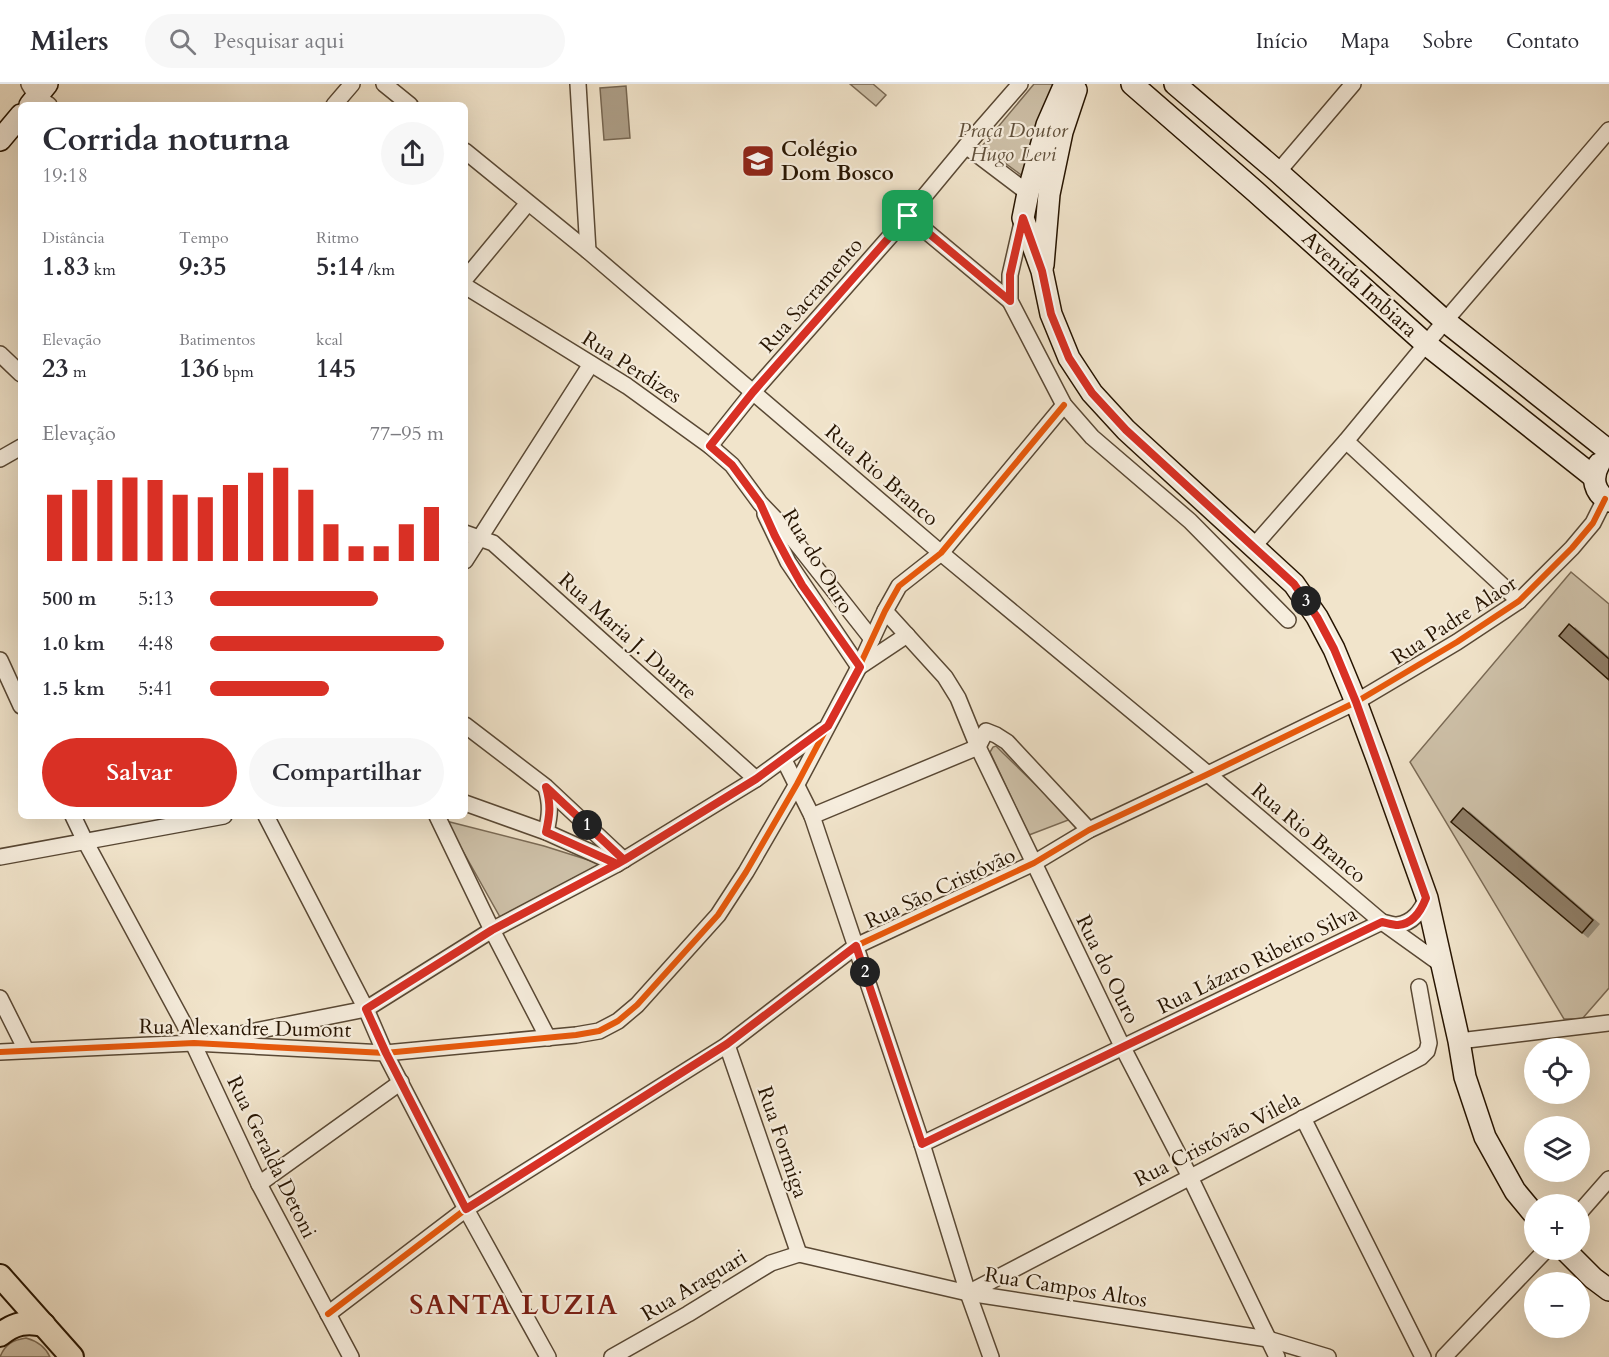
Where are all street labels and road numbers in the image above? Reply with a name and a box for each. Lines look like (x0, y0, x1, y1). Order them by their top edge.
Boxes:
street label: Avenida Imbiara (1295, 224, 1424, 344)
street label: Rua Sacramento (753, 232, 870, 359)
street label: Rua Perdizes (576, 324, 687, 410)
street label: Rua Rio Branco (819, 418, 945, 533)
street label: Rua do Ouro (775, 503, 860, 619)
street label: Rua Maria J. Duarte (552, 566, 703, 707)
street label: Rua Padre Alaor (1386, 569, 1523, 672)
street label: Rua Rio Branco (1245, 777, 1372, 890)
street label: Rua São Cristóvão (860, 841, 1020, 936)
street label: Rua Lázaro Ribeiro Silva (1152, 899, 1362, 1021)
street label: Rua do Ouro (1069, 910, 1146, 1028)
street label: Rua Alexandre Dumont (139, 1012, 352, 1045)
street label: Rua Geralda Detoni (220, 1071, 323, 1243)
street label: Rua Formiga (750, 1082, 815, 1202)
street label: Rua Cristóvão Vilela (1129, 1085, 1305, 1194)
street label: Rua Araguari (636, 1242, 753, 1328)
street label: Rua Campos Altos (983, 1260, 1149, 1315)

